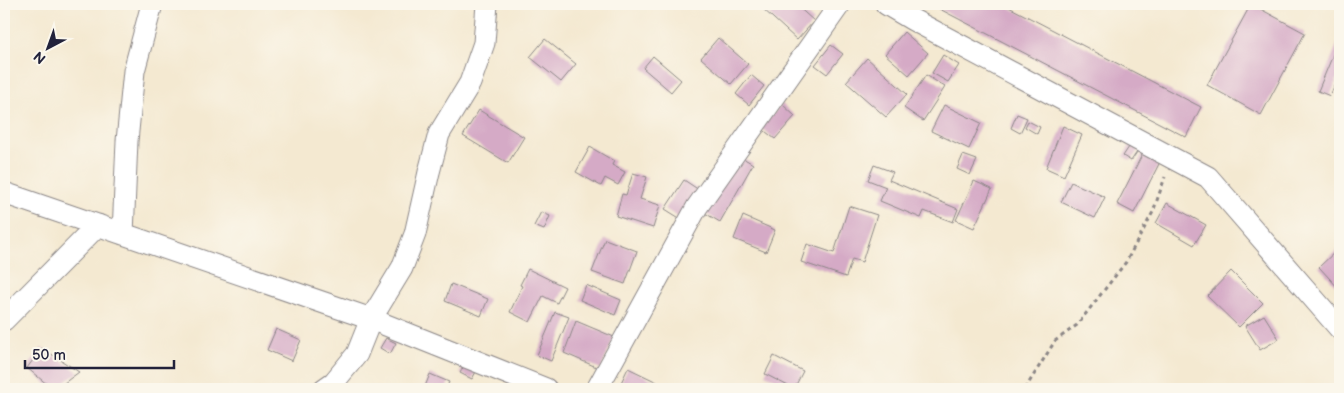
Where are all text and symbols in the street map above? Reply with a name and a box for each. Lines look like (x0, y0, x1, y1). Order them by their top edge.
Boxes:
north arrow (22, 22, 72, 72)
text: N (30, 48, 49, 67)
scale bar (25, 338, 174, 370)
text: 50 m (32, 346, 66, 365)

